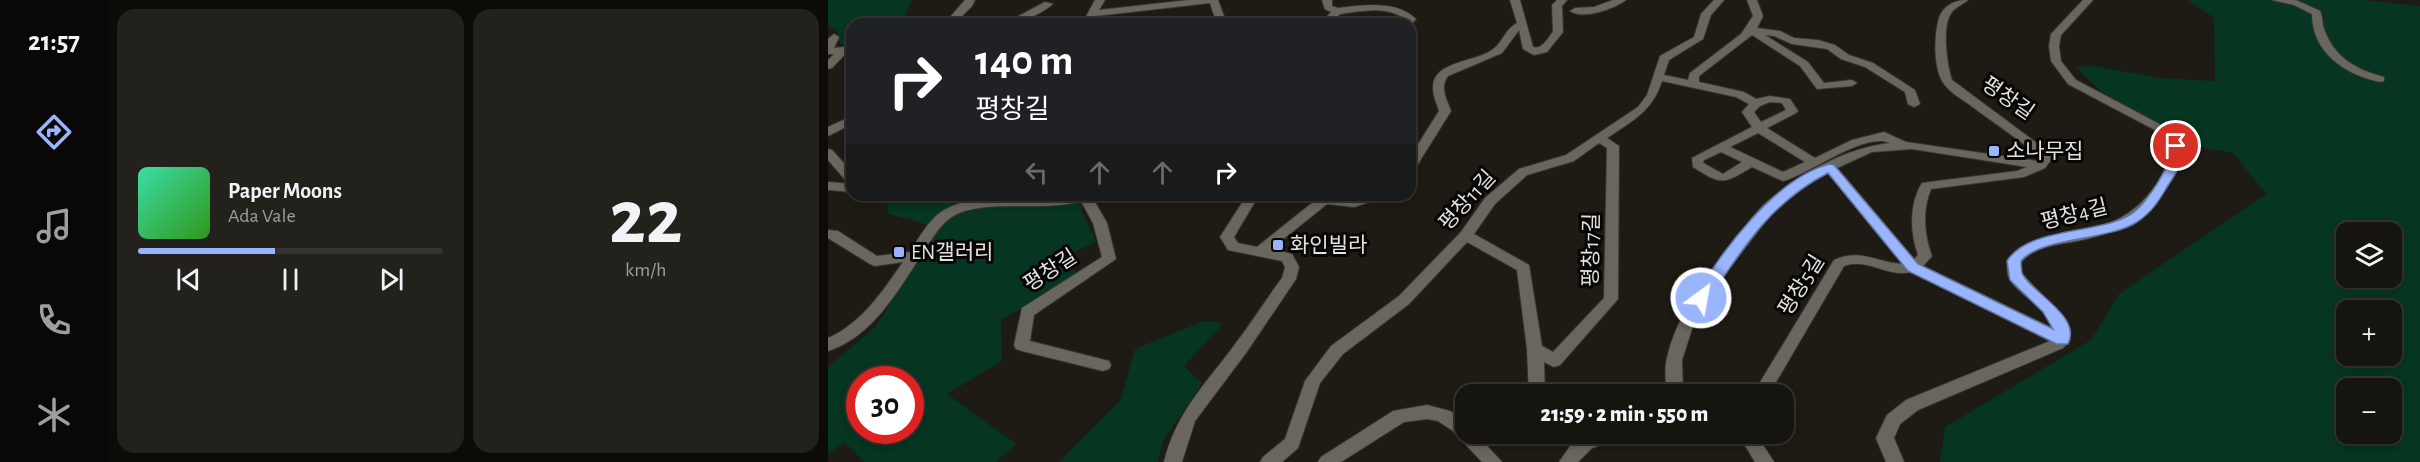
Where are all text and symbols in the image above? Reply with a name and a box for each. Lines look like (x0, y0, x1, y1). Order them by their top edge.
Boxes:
text: 21:57 (28, 28, 80, 55)
text: 140 m (975, 40, 1073, 82)
icon: right (876, 42, 954, 120)
street label: 평창길 (1978, 72, 2038, 124)
text: 평창길 (975, 96, 1050, 123)
icon: directions (33, 111, 75, 153)
pin (2150, 120, 2201, 171)
icon: arrive (2159, 129, 2192, 162)
place label: 소나무집 (2006, 140, 2083, 162)
marker: 소나무집 (1987, 144, 2001, 158)
icon: left (1020, 156, 1053, 189)
icon: ahead (1083, 156, 1116, 189)
icon: ahead (1146, 156, 1179, 189)
icon: right (1209, 156, 1242, 189)
street label: 평창11길 (1435, 166, 1499, 234)
text: Paper Moons (228, 180, 342, 202)
text: 22 (609, 180, 682, 258)
street label: 평창4길 (2038, 195, 2110, 233)
icon: music (33, 205, 75, 247)
text: Ada Vale (228, 206, 296, 226)
street label: 평창17길 (1579, 213, 1603, 287)
map controls (2336, 222, 2402, 444)
button: layers (2336, 222, 2402, 288)
place label: 화인빌라 (1290, 234, 1367, 256)
marker: 화인빌라 (1271, 238, 1285, 252)
place label: EN갤러리 (911, 241, 993, 263)
marker: EN갤러리 (892, 245, 906, 259)
street label: 평창길 (1020, 245, 1080, 295)
street label: 평창5길 (1774, 251, 1828, 319)
text: km/h (625, 260, 666, 280)
icon: previous (172, 263, 205, 296)
icon: pause (274, 263, 307, 296)
icon: next (375, 263, 408, 296)
position arrow (1669, 266, 1733, 330)
icon: phone (33, 299, 75, 341)
button: + (2336, 300, 2402, 366)
speed limit sign: 30 (846, 366, 924, 444)
button: − (2336, 378, 2402, 444)
icon: climate (33, 394, 75, 436)
text: 21:59 · 2 min · 550 m (1541, 403, 1708, 425)

